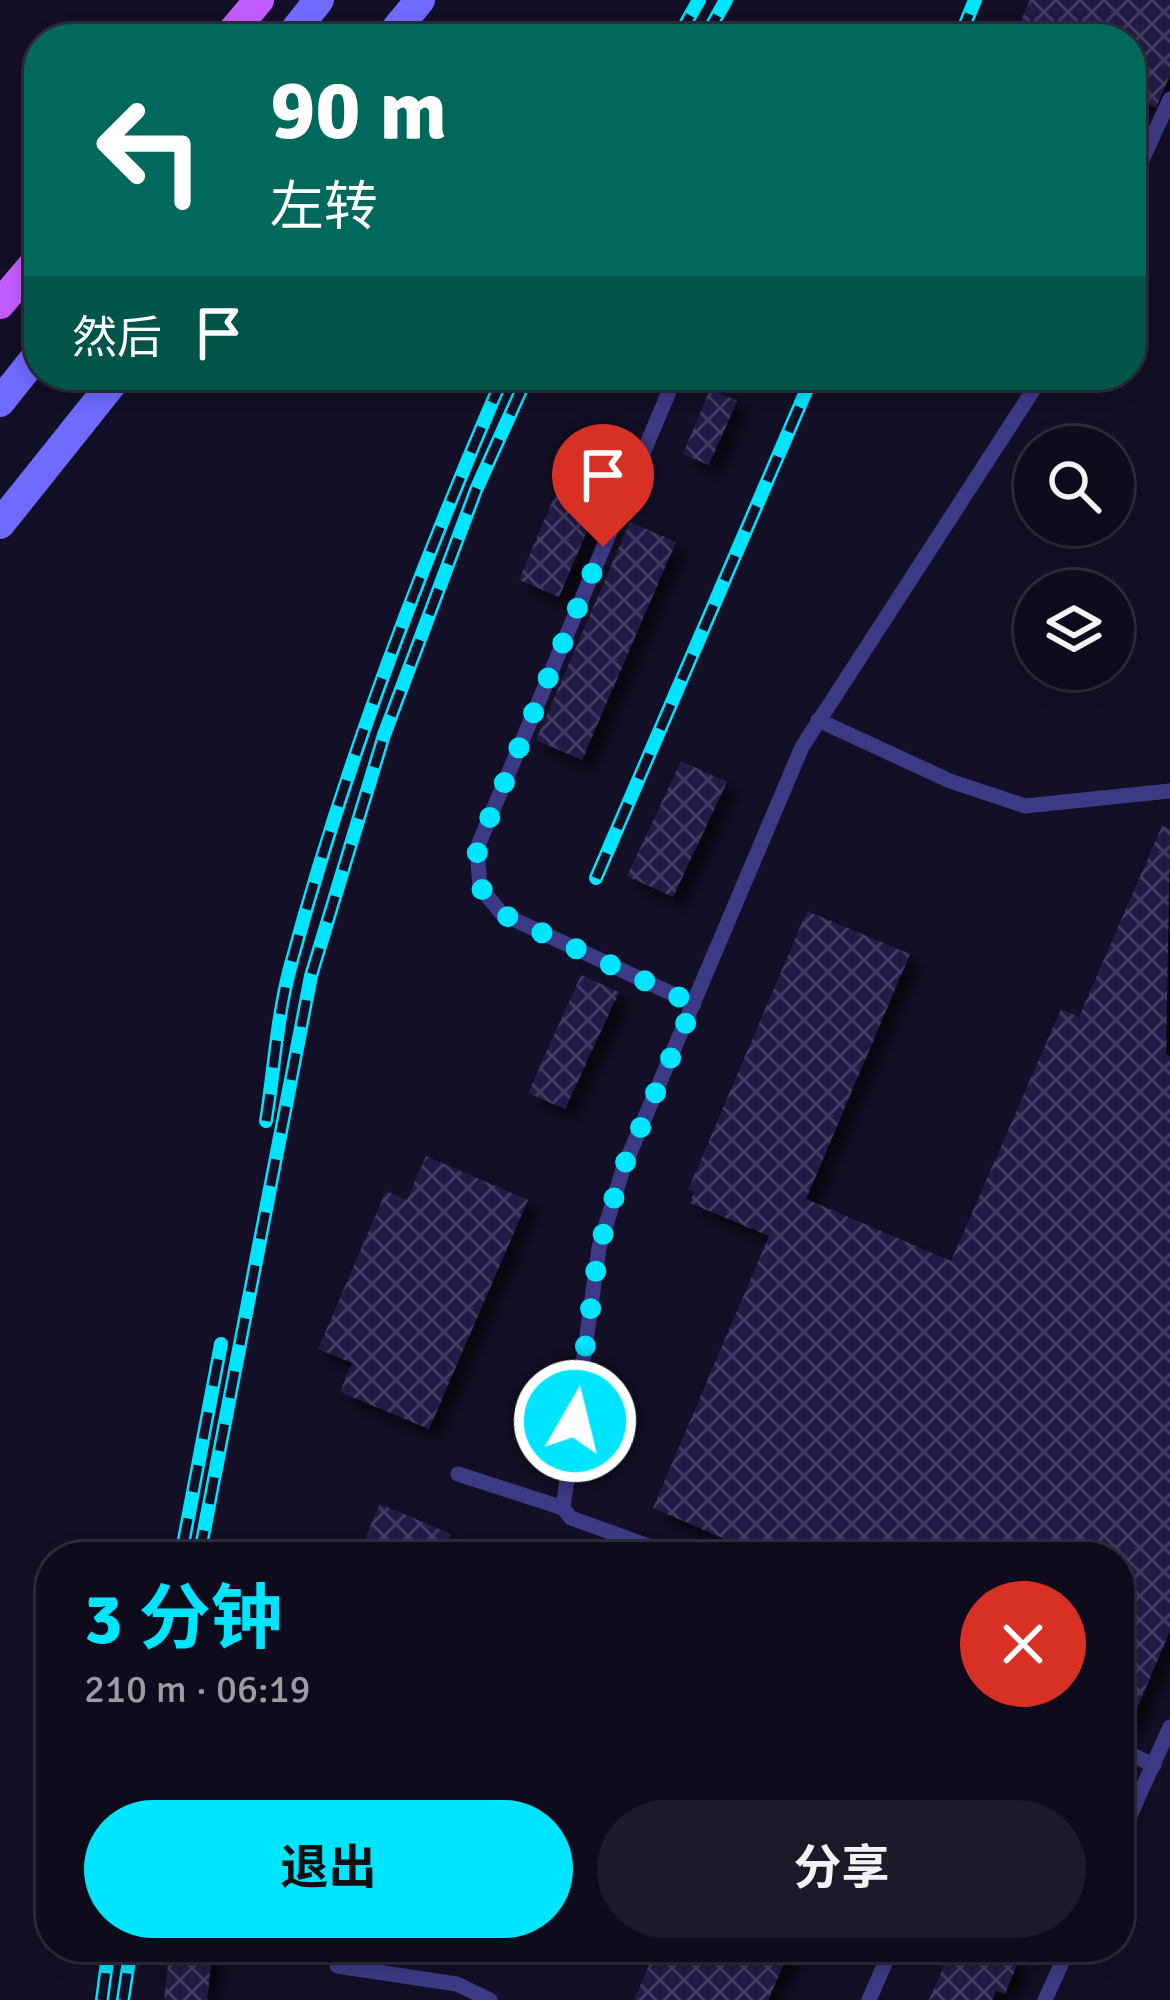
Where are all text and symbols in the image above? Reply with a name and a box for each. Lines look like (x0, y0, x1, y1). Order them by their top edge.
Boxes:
text: 90 m (270, 59, 447, 163)
icon: left (72, 72, 228, 228)
text: 左转 (270, 174, 378, 241)
icon: arrive (186, 300, 252, 366)
text: 然后 (72, 311, 162, 366)
pin (552, 424, 654, 547)
map controls (1014, 426, 1134, 690)
button: search (1014, 426, 1134, 546)
icon: arrive (570, 442, 636, 508)
button: layers (1014, 570, 1134, 690)
position arrow (512, 1358, 638, 1484)
text: 3 分钟 (84, 1575, 283, 1664)
button: close (960, 1581, 1086, 1707)
text: 210 m · 06:19 (84, 1665, 311, 1713)
button: 退出 (84, 1800, 573, 1938)
button: 分享 (597, 1800, 1086, 1938)

